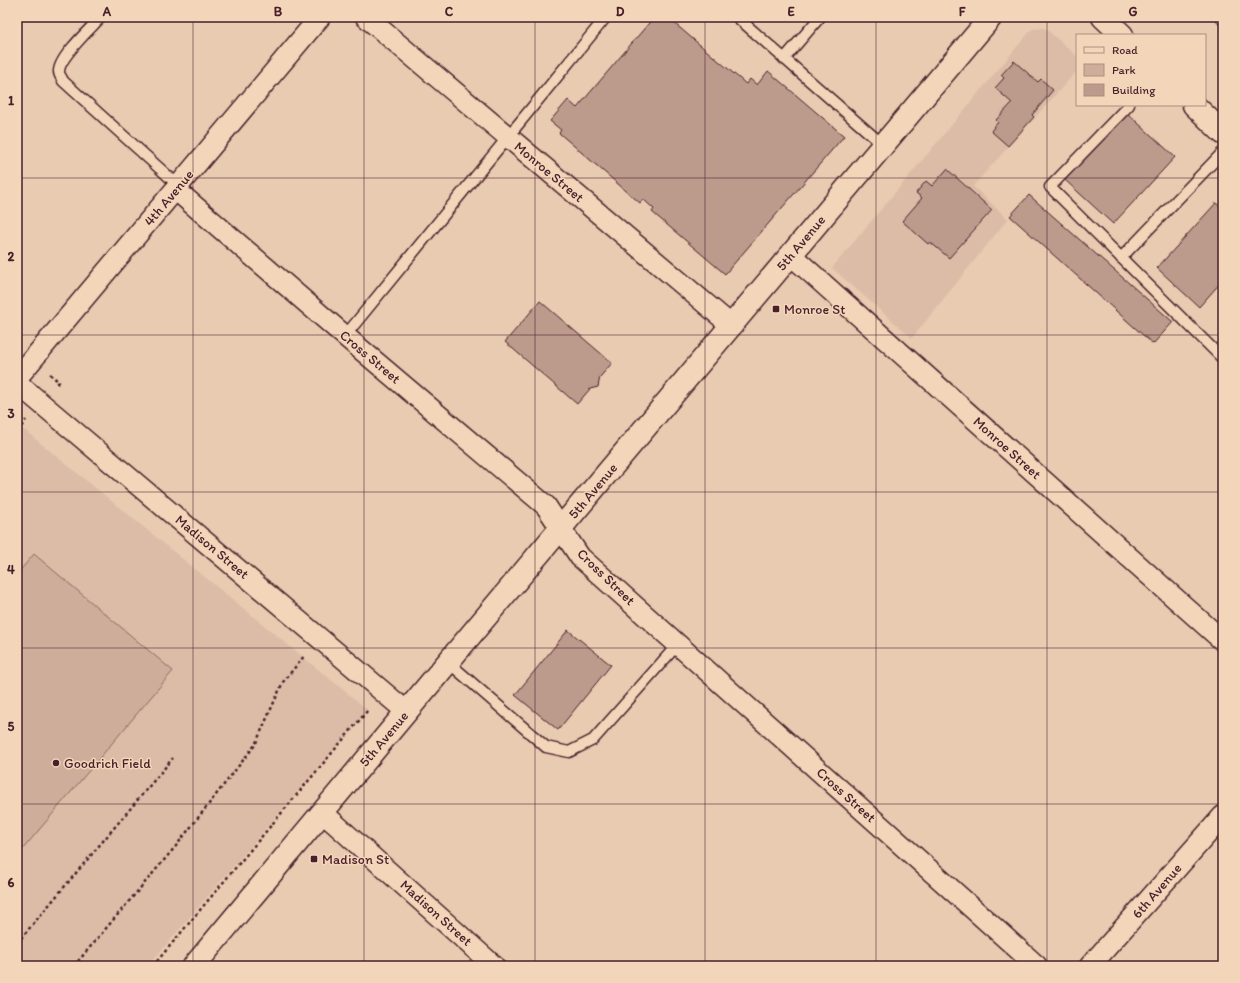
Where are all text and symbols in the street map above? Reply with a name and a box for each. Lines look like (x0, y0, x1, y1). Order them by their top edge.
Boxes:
text: A (102, 4, 112, 19)
text: B (274, 4, 283, 19)
text: C (445, 4, 454, 19)
text: D (616, 4, 625, 19)
text: E (787, 4, 795, 19)
text: F (959, 4, 966, 19)
text: G (1129, 4, 1138, 19)
legend (1076, 34, 1206, 106)
text: Road (1112, 43, 1138, 57)
text: Park (1112, 63, 1136, 77)
text: Building (1112, 83, 1156, 97)
text: 1 (8, 93, 14, 108)
street label: Monroe Street (511, 138, 587, 206)
street label: 4th Avenue (141, 166, 198, 230)
street label: 5th Avenue (773, 212, 829, 274)
text: 2 (8, 249, 15, 264)
place label: Monroe St (784, 301, 846, 318)
marker: Monroe St (771, 304, 781, 314)
street label: Cross Street (336, 327, 404, 387)
text: 3 (7, 406, 15, 421)
street label: Monroe Street (969, 413, 1045, 483)
street label: 5th Avenue (565, 460, 621, 522)
street label: Madison Street (172, 511, 252, 583)
street label: Cross Street (573, 545, 639, 609)
text: 4 (7, 562, 15, 577)
street label: 5th Avenue (356, 708, 412, 770)
text: 5 (8, 719, 15, 734)
place label: Goodrich Field (64, 755, 151, 772)
marker: Goodrich Field (51, 758, 61, 768)
street label: Cross Street (813, 764, 879, 826)
place label: Madison St (322, 851, 389, 868)
marker: Madison St (309, 854, 319, 864)
street label: 6th Avenue (1128, 860, 1186, 922)
text: 6 (8, 875, 15, 890)
street label: Madison Street (396, 876, 476, 950)

